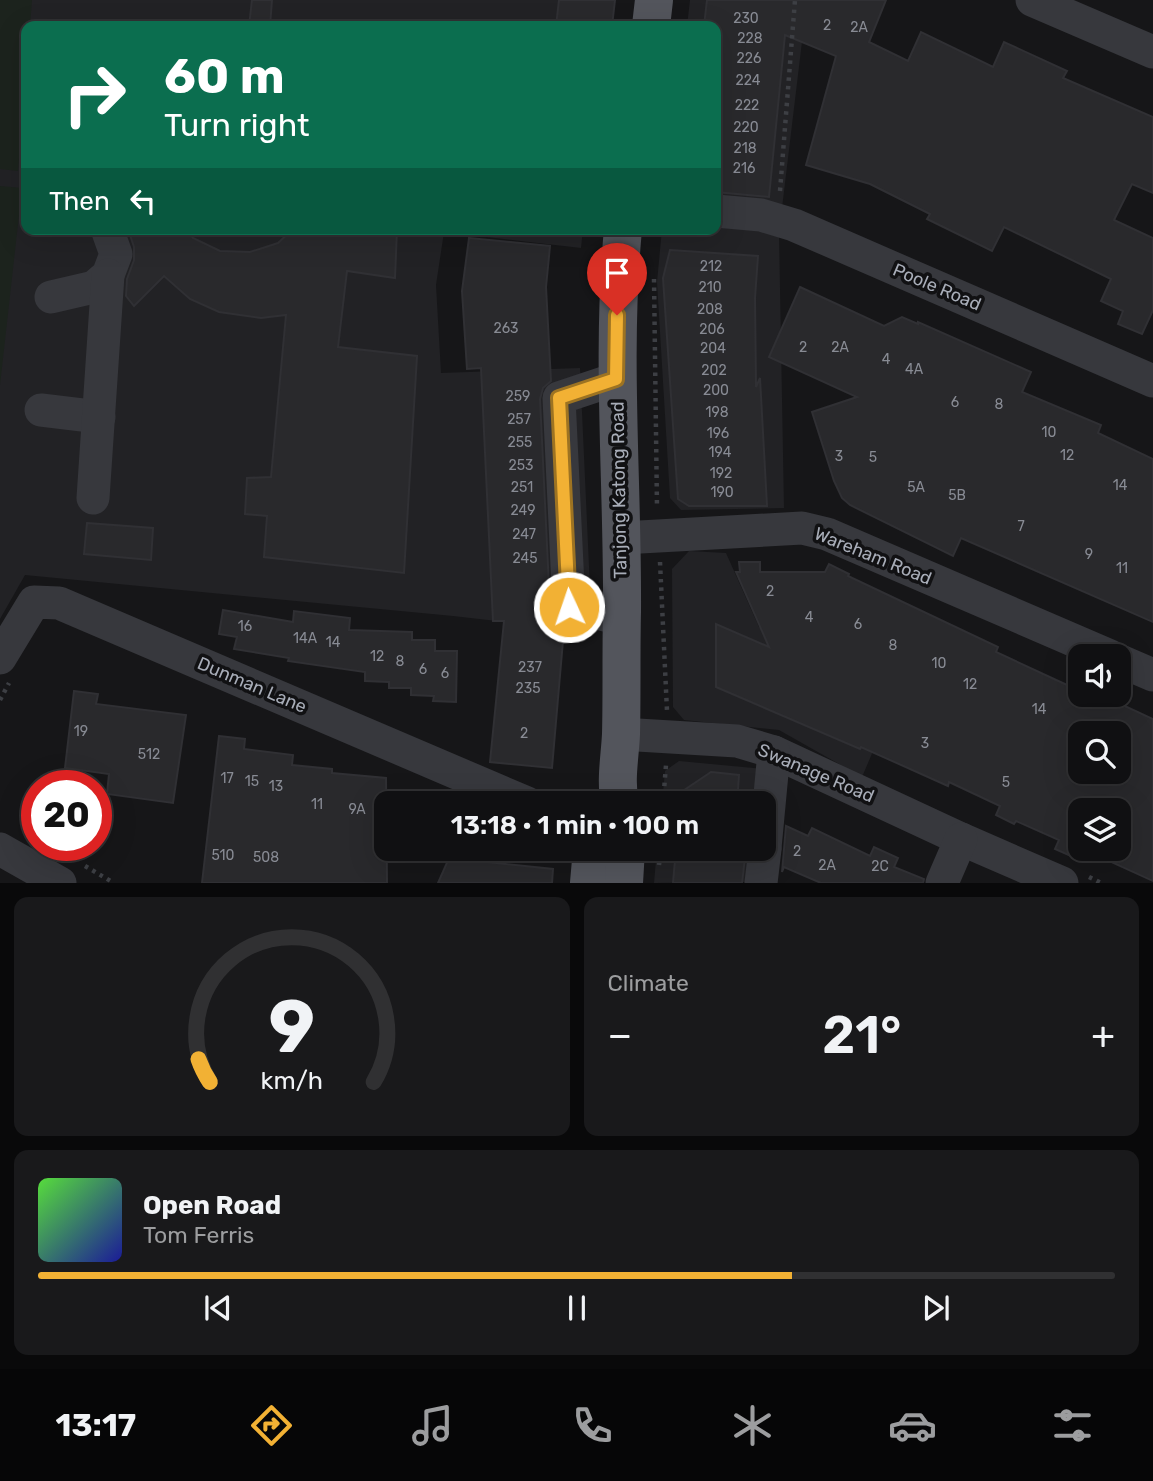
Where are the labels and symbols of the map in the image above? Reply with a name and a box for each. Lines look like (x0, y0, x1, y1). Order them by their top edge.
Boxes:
house number: 230 (733, 10, 759, 27)
house number: 2 (823, 17, 831, 34)
house number: 2A (850, 19, 868, 36)
house number: 228 (737, 30, 763, 47)
house number: 226 (737, 50, 761, 67)
house number: 224 (736, 72, 761, 89)
house number: 222 (735, 97, 759, 114)
house number: 220 (733, 119, 759, 136)
house number: 218 (733, 140, 757, 157)
house number: 216 (733, 160, 755, 177)
pin (587, 243, 647, 315)
house number: 212 (700, 258, 722, 275)
street label: Poole Road (890, 259, 984, 315)
house number: 210 (698, 279, 722, 296)
house number: 208 (697, 301, 723, 318)
house number: 263 (493, 320, 519, 337)
house number: 206 (699, 321, 725, 338)
house number: 2 (799, 339, 807, 356)
house number: 2A (831, 339, 849, 356)
house number: 204 (700, 340, 726, 357)
house number: 4 (882, 351, 891, 368)
house number: 4A (905, 361, 924, 378)
house number: 202 (701, 362, 727, 379)
house number: 200 (703, 382, 729, 399)
house number: 259 (506, 388, 530, 405)
house number: 6 (951, 394, 959, 411)
house number: 8 (995, 396, 1004, 413)
street label: Tanjong Katong Road (606, 401, 632, 579)
house number: 198 (705, 404, 729, 421)
house number: 257 (507, 411, 531, 428)
house number: 10 (1042, 424, 1057, 441)
house number: 196 (707, 425, 729, 442)
house number: 255 (508, 434, 532, 451)
house number: 194 (709, 444, 732, 461)
house number: 12 (1060, 447, 1074, 464)
house number: 3 (835, 448, 843, 465)
house number: 5 (869, 449, 877, 466)
house number: 253 (509, 457, 533, 474)
house number: 192 (710, 465, 732, 482)
house number: 14 (1113, 477, 1128, 494)
house number: 251 (511, 479, 533, 496)
house number: 5A (907, 479, 925, 496)
house number: 190 (710, 484, 734, 501)
house number: 5B (948, 487, 966, 504)
house number: 249 (511, 502, 535, 519)
house number: 7 (1017, 518, 1025, 535)
street label: Wareham Road (811, 522, 935, 590)
house number: 247 (512, 526, 536, 543)
house number: 9 (1085, 546, 1093, 563)
house number: 245 (512, 550, 538, 567)
house number: 11 (1116, 560, 1128, 577)
position arrow (532, 570, 606, 644)
house number: 2 (766, 583, 774, 600)
house number: 4 (805, 609, 814, 626)
house number: 6 (854, 616, 862, 633)
house number: 16 (238, 618, 252, 635)
house number: 14A (293, 630, 318, 647)
house number: 14 (326, 634, 341, 651)
house number: 8 (889, 637, 898, 654)
house number: 12 (370, 648, 384, 665)
street label: Dunman Lane (194, 652, 310, 718)
house number: 8 (396, 653, 405, 670)
house number: 10 (932, 655, 947, 672)
house number: 237 (518, 659, 542, 676)
house number: 6 (419, 661, 427, 678)
house number: 6 (441, 665, 449, 682)
house number: 12 (963, 676, 977, 693)
house number: 235 (516, 680, 540, 697)
house number: 14 (1032, 701, 1047, 718)
house number: 19 (74, 723, 88, 740)
house number: 2 (520, 725, 528, 742)
house number: 3 (921, 735, 929, 752)
street label: Swanage Road (755, 739, 877, 807)
house number: 512 (138, 746, 160, 763)
speed limit sign: 20 (21, 770, 112, 861)
house number: 17 (220, 770, 234, 787)
house number: 15 (245, 773, 259, 790)
house number: 5 (1002, 774, 1010, 791)
house number: 13 (269, 778, 283, 795)
house number: 11 (311, 796, 323, 813)
house number: 9A (348, 801, 366, 818)
house number: 2 (793, 843, 801, 860)
house number: 510 (212, 847, 235, 864)
house number: 508 (253, 849, 279, 866)
house number: 2A (818, 857, 836, 874)
house number: 2C (871, 858, 889, 875)

